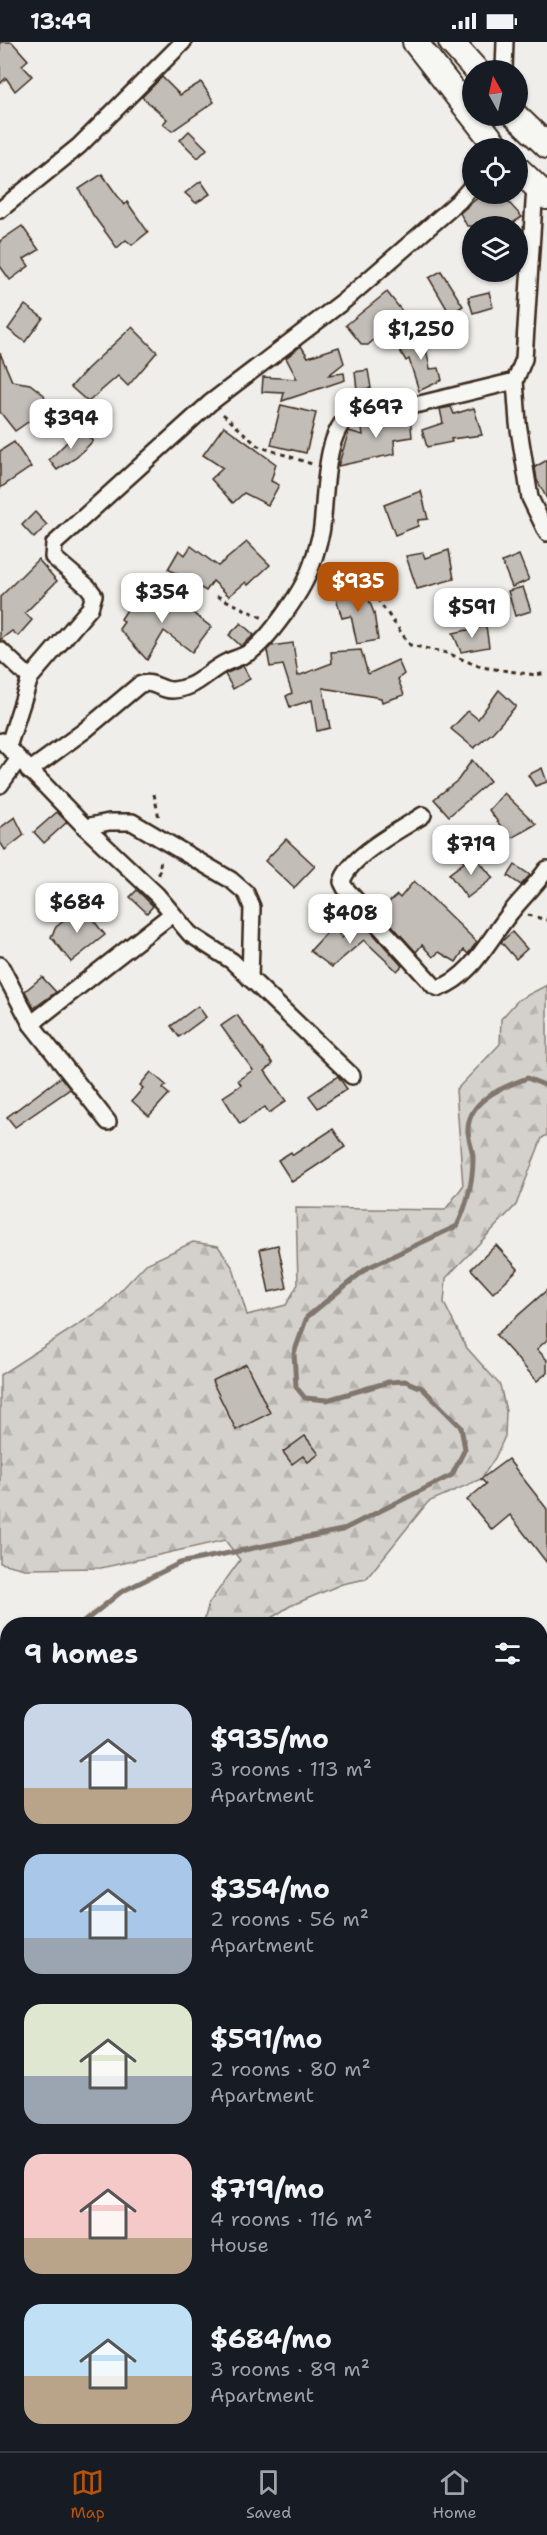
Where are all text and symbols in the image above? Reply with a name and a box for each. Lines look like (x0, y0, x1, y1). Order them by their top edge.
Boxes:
text: 13:49 (30, 7, 91, 36)
north arrow (462, 60, 528, 126)
map controls (462, 60, 528, 282)
button: locate (462, 138, 528, 204)
button: layers (462, 216, 528, 282)
pin: $1,250 (372, 310, 470, 361)
text: $1,250 (388, 316, 454, 342)
pin: $697 (340, 388, 412, 439)
text: $697 (349, 394, 403, 420)
pin: $394 (35, 399, 107, 450)
text: $394 (44, 405, 98, 431)
pin: $935 (322, 562, 394, 613)
text: $935 (331, 568, 385, 594)
pin: $354 (126, 573, 198, 624)
text: $354 (135, 579, 189, 605)
pin: $591 (436, 588, 508, 639)
text: $591 (448, 594, 496, 620)
pin: $719 (435, 825, 507, 876)
text: $719 (446, 831, 496, 857)
pin: $684 (41, 883, 113, 934)
text: $684 (49, 889, 105, 915)
pin: $408 (314, 894, 386, 945)
text: $408 (322, 900, 378, 926)
text: 9 homes (24, 1636, 138, 1671)
icon: filters (491, 1637, 524, 1670)
text: $935/mo (210, 1721, 329, 1756)
icon: home (72, 1728, 144, 1800)
text: 3 rooms · 113 m² (210, 1756, 372, 1782)
text: Apartment (210, 1782, 314, 1808)
text: $354/mo (210, 1871, 330, 1906)
icon: home (72, 1878, 144, 1950)
text: 2 rooms · 56 m² (210, 1906, 369, 1932)
text: Apartment (210, 1932, 314, 1958)
text: $591/mo (210, 2021, 322, 2056)
icon: home (72, 2028, 144, 2100)
text: 2 rooms · 80 m² (210, 2056, 371, 2082)
text: Apartment (210, 2082, 314, 2108)
text: $719/mo (210, 2171, 324, 2206)
icon: home (72, 2178, 144, 2250)
text: 4 rooms · 116 m² (210, 2206, 372, 2232)
text: House (210, 2232, 269, 2258)
text: $684/mo (210, 2321, 332, 2356)
icon: home (72, 2328, 144, 2400)
text: 3 rooms · 89 m² (210, 2356, 370, 2382)
text: Apartment (210, 2382, 314, 2408)
tab: Map (71, 2466, 105, 2523)
tab: Saved (246, 2466, 291, 2523)
tab: Home (432, 2466, 476, 2523)

